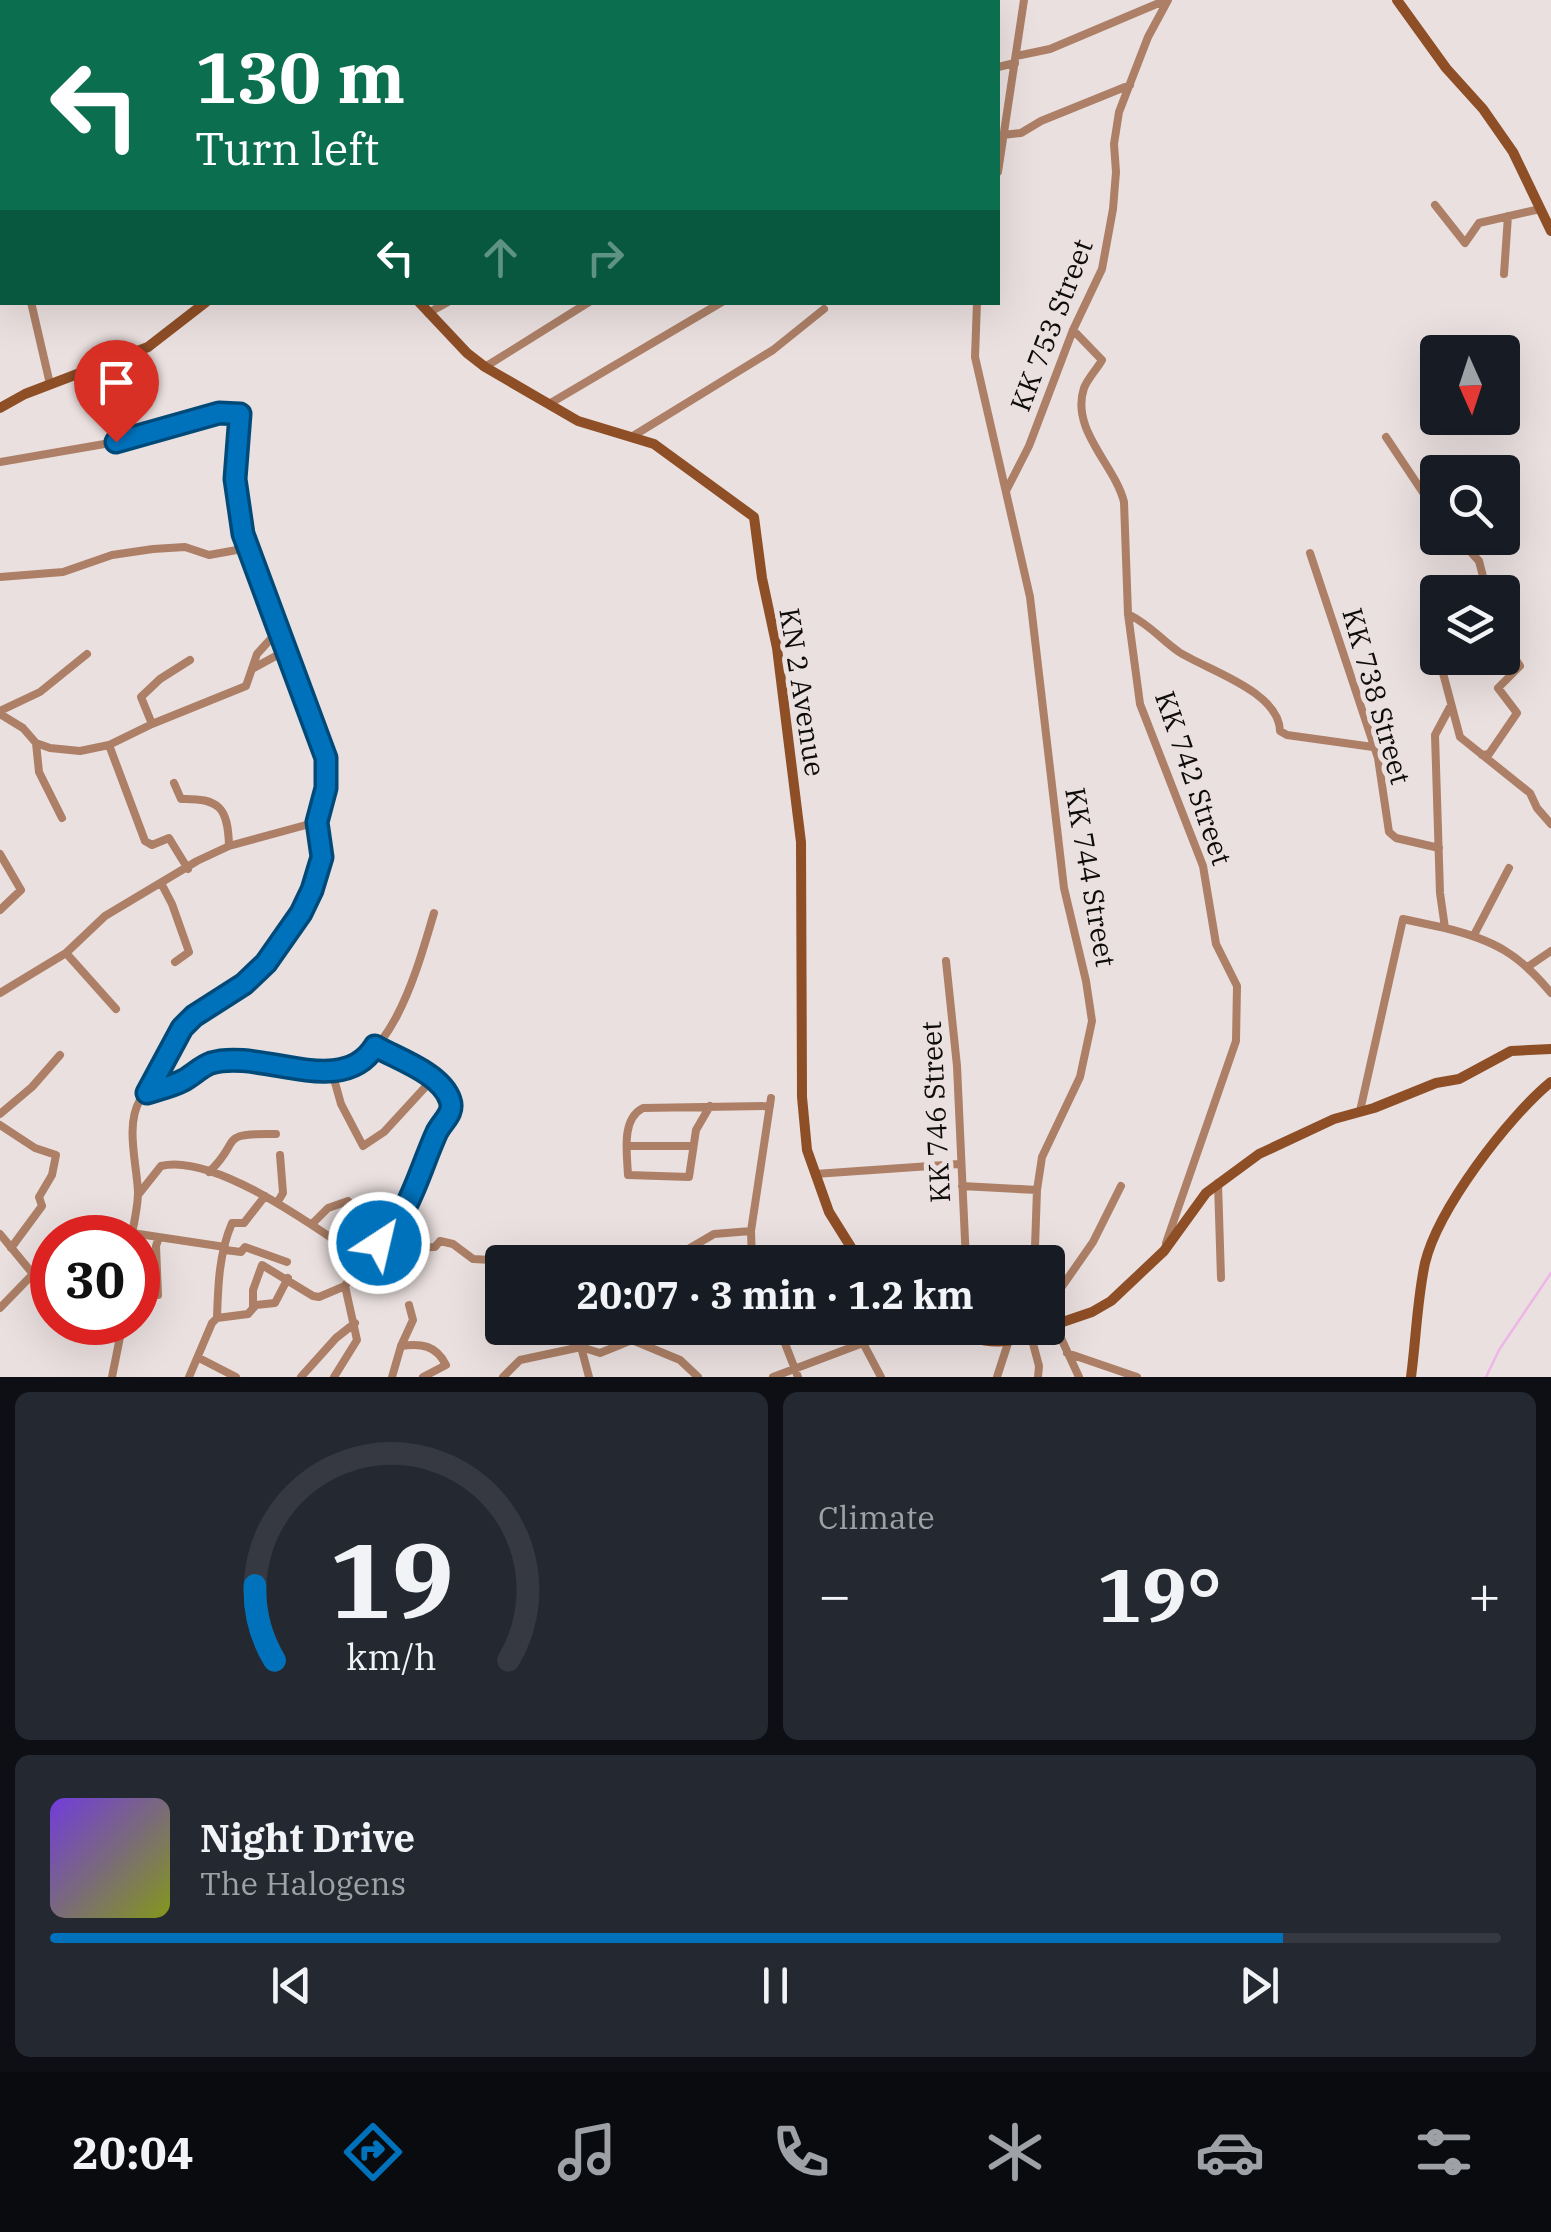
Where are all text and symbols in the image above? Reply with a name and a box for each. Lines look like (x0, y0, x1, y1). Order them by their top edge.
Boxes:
text: 130 m (195, 31, 405, 122)
icon: left (30, 40, 160, 170)
text: Turn left (195, 119, 379, 177)
icon: left (368, 230, 423, 285)
icon: ahead (473, 230, 528, 285)
icon: right (578, 230, 633, 285)
street label: KK 753 Street (1001, 233, 1101, 416)
north arrow (1420, 335, 1520, 435)
map controls (1420, 335, 1520, 675)
pin (74, 340, 159, 443)
icon: arrive (89, 355, 144, 410)
button: search (1420, 455, 1520, 555)
button: layers (1420, 575, 1520, 675)
street label: KK 738 Street (1334, 604, 1420, 789)
street label: KN 2 Avenue (771, 605, 835, 779)
street label: KK 742 Street (1147, 686, 1241, 870)
street label: KK 744 Street (1057, 784, 1125, 970)
street label: KK 746 Street (912, 1020, 958, 1204)
position arrow (327, 1191, 431, 1295)
speed limit sign: 30 (30, 1215, 160, 1345)
text: 20:07 · 3 min · 1.2 km (576, 1270, 974, 1319)
text: Climate (818, 1496, 935, 1538)
text: 19 (329, 1511, 454, 1647)
text: 19° (1097, 1545, 1222, 1643)
text: − (818, 1559, 851, 1630)
text: + (1468, 1559, 1501, 1630)
text: km/h (346, 1633, 437, 1680)
text: Night Drive (200, 1813, 415, 1862)
text: The Halogens (200, 1862, 406, 1904)
icon: previous (264, 1958, 319, 2013)
icon: pause (748, 1958, 803, 2013)
icon: next (1232, 1958, 1287, 2013)
icon: directions (338, 2117, 408, 2187)
icon: music (552, 2117, 622, 2187)
icon: phone (766, 2117, 836, 2187)
icon: climate (980, 2117, 1050, 2187)
icon: car (1195, 2117, 1265, 2187)
icon: filters (1409, 2117, 1479, 2187)
text: 20:04 (72, 2123, 194, 2181)

